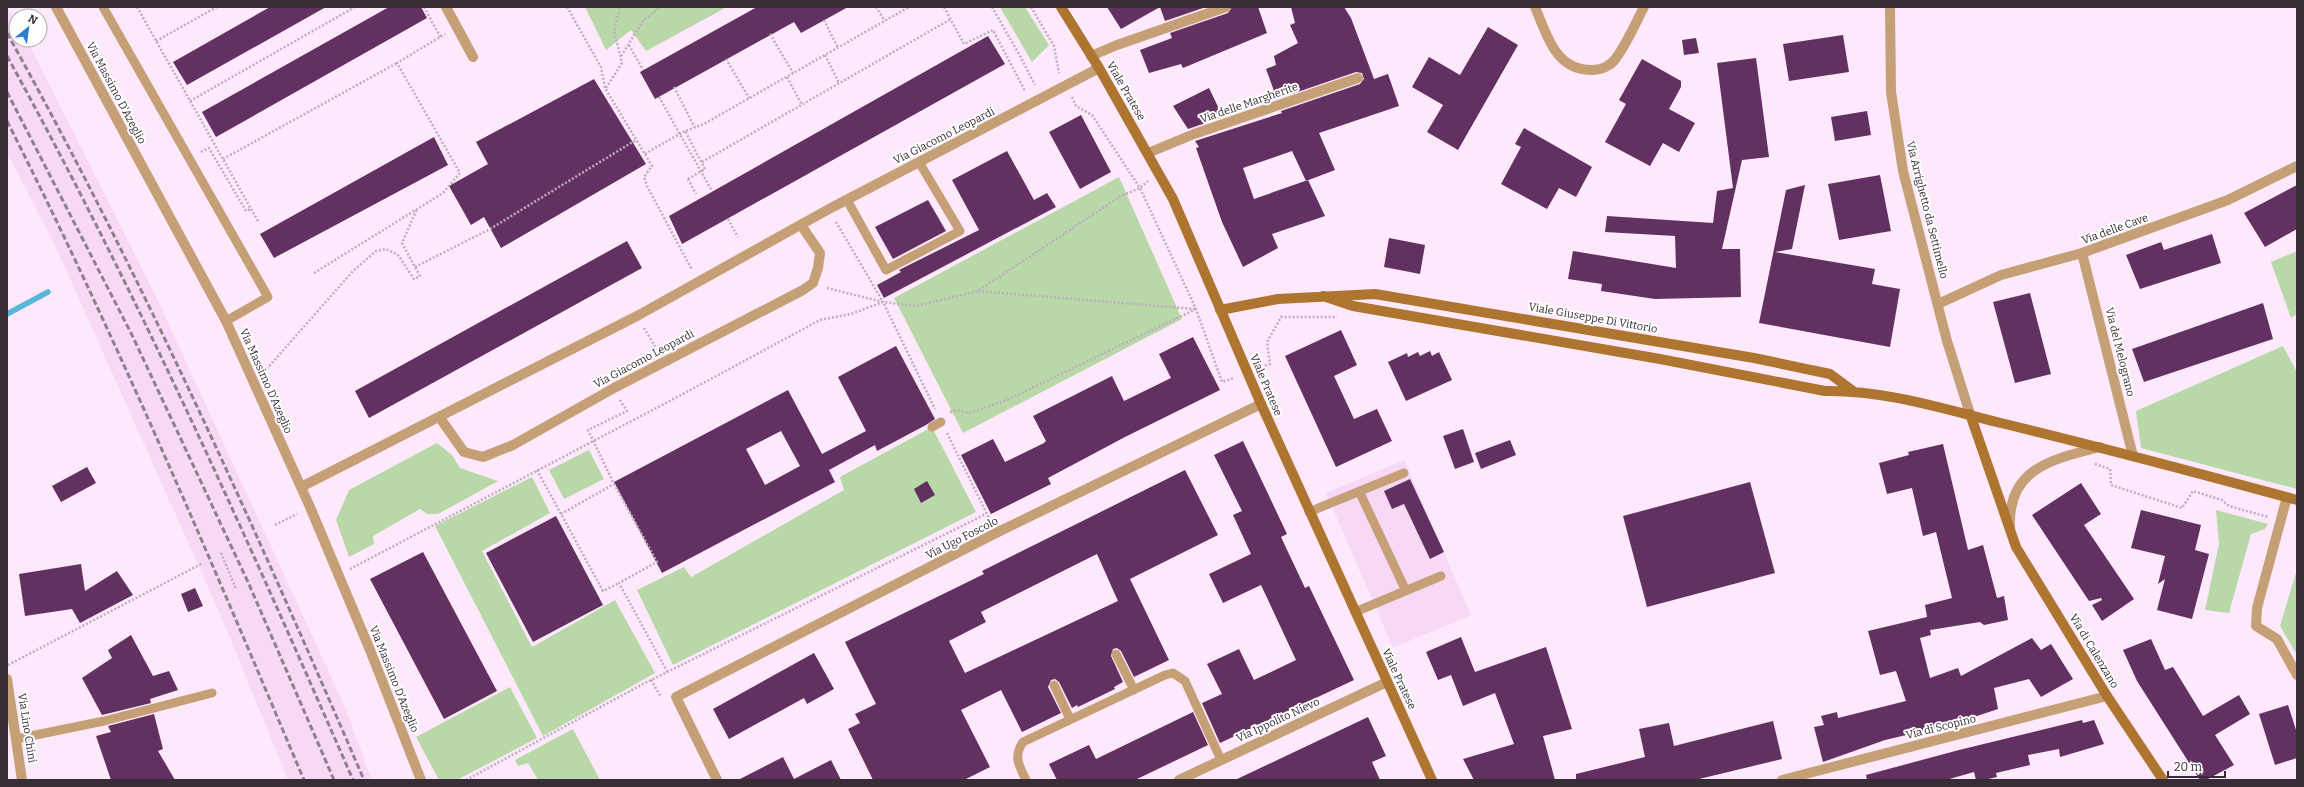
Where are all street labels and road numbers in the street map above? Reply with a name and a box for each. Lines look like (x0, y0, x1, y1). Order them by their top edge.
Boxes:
street label: Via Massimo D'Azeglio (84, 40, 148, 146)
street label: Viale Pratese (1104, 59, 1148, 123)
street label: Via delle Margherite (1198, 80, 1300, 126)
street label: Via Giacomo Leopardi (891, 105, 997, 167)
street label: Via Arrighetto da Settimello (1904, 140, 1950, 280)
street label: Via delle Cave (2080, 211, 2150, 247)
street label: Viale Giuseppe Di Vittorio (1528, 300, 1658, 336)
street label: Via del Melograno (2103, 306, 2137, 398)
street label: Via Massimo D'Azeglio (237, 326, 295, 436)
street label: Via Giacomo Leopardi (592, 327, 697, 391)
street label: Viale Pratese (1247, 352, 1285, 418)
street label: Via Ugo Foscolo (924, 514, 1000, 562)
street label: Via di Calenzano (2067, 612, 2121, 690)
street label: Via Massimo D'Azeglio (367, 624, 421, 734)
street label: Viale Pratese (1379, 646, 1419, 712)
street label: Via Lino Chini (15, 692, 39, 764)
street label: Via Ippolito Nievo (1234, 695, 1322, 745)
street label: Via di Scopino (1905, 712, 1977, 742)

